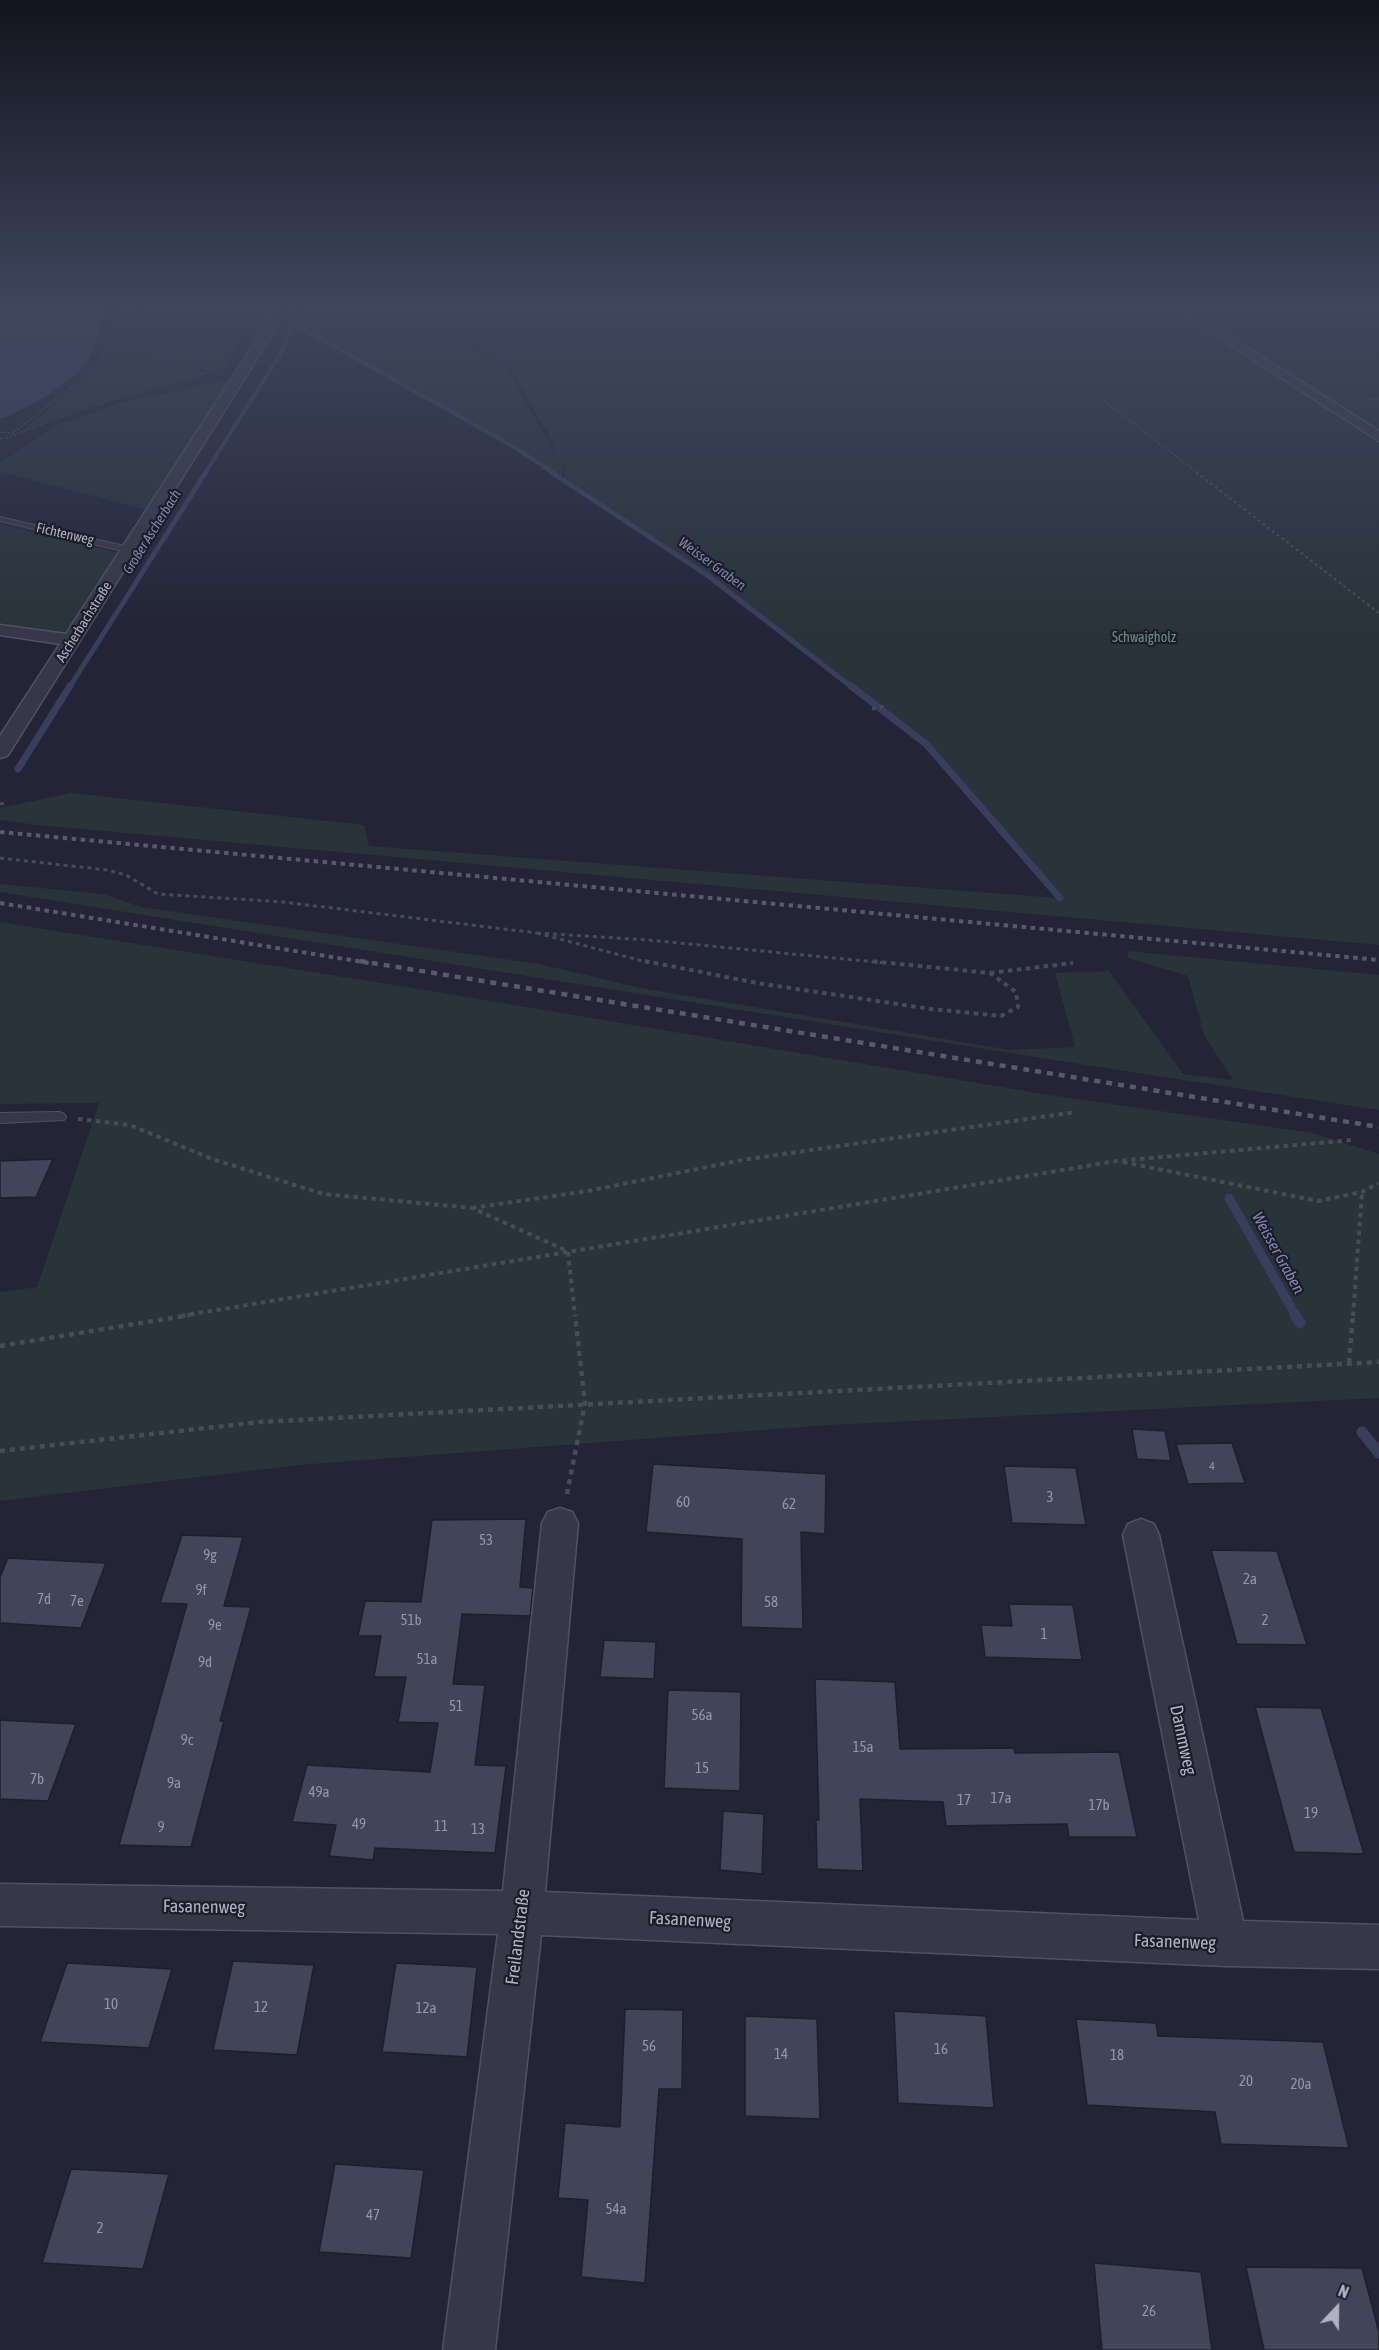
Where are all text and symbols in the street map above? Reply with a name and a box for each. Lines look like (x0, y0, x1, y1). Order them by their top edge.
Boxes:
water label: Großer Ascherbach (119, 487, 185, 577)
street label: Fichtenweg (35, 519, 95, 549)
water label: Weisser Graben (675, 534, 749, 594)
street label: Ascherbachstraße (53, 579, 115, 665)
park label: Schwaigholz (1112, 630, 1176, 646)
water label: Weisser Graben (1248, 1209, 1308, 1297)
house number: 4 (1209, 1459, 1215, 1473)
house number: 3 (1046, 1488, 1054, 1506)
house number: 60 (676, 1493, 690, 1511)
house number: 62 (782, 1495, 796, 1513)
house number: 53 (479, 1531, 493, 1549)
house number: 9g (203, 1546, 217, 1564)
house number: 2a (1243, 1570, 1257, 1588)
house number: 9f (195, 1581, 207, 1599)
house number: 7d (37, 1590, 51, 1608)
house number: 7e (70, 1592, 84, 1610)
house number: 58 (764, 1593, 778, 1611)
house number: 51b (400, 1611, 422, 1629)
house number: 2 (1261, 1611, 1269, 1629)
house number: 9e (208, 1616, 222, 1634)
house number: 1 (1040, 1625, 1048, 1643)
house number: 51a (416, 1650, 438, 1668)
house number: 9d (198, 1653, 212, 1671)
house number: 51 (449, 1697, 463, 1715)
street label: Dammweg (1165, 1703, 1201, 1777)
house number: 56a (691, 1706, 713, 1724)
house number: 9c (181, 1731, 193, 1749)
house number: 15a (852, 1738, 874, 1756)
house number: 15 (695, 1759, 709, 1777)
house number: 7b (30, 1770, 44, 1788)
house number: 9a (167, 1774, 181, 1792)
house number: 49a (308, 1783, 330, 1801)
house number: 17a (990, 1789, 1012, 1807)
house number: 17 (957, 1791, 971, 1809)
house number: 17b (1088, 1796, 1110, 1814)
house number: 19 (1304, 1804, 1318, 1822)
house number: 49 (352, 1815, 366, 1833)
house number: 11 (434, 1817, 448, 1835)
house number: 9 (157, 1818, 165, 1836)
house number: 13 (471, 1820, 485, 1838)
street label: Freilandstraße (501, 1888, 535, 1986)
street label: Fasanenweg (163, 1895, 245, 1919)
street label: Fasanenweg (648, 1907, 732, 1933)
street label: Fasanenweg (1134, 1930, 1216, 1954)
house number: 10 (104, 1995, 118, 2013)
house number: 12 (254, 1998, 268, 2016)
house number: 12a (415, 1999, 437, 2017)
house number: 56 (642, 2037, 656, 2055)
house number: 16 (934, 2040, 948, 2058)
house number: 14 (774, 2045, 788, 2063)
house number: 18 (1110, 2046, 1124, 2064)
house number: 20 (1239, 2072, 1253, 2090)
house number: 20a (1290, 2075, 1312, 2093)
house number: 54a (605, 2200, 627, 2218)
house number: 47 (366, 2206, 380, 2224)
house number: 2 (96, 2219, 104, 2237)
north arrow (1307, 2278, 1367, 2338)
text: N (1336, 2281, 1351, 2301)
house number: 26 (1142, 2302, 1156, 2320)

